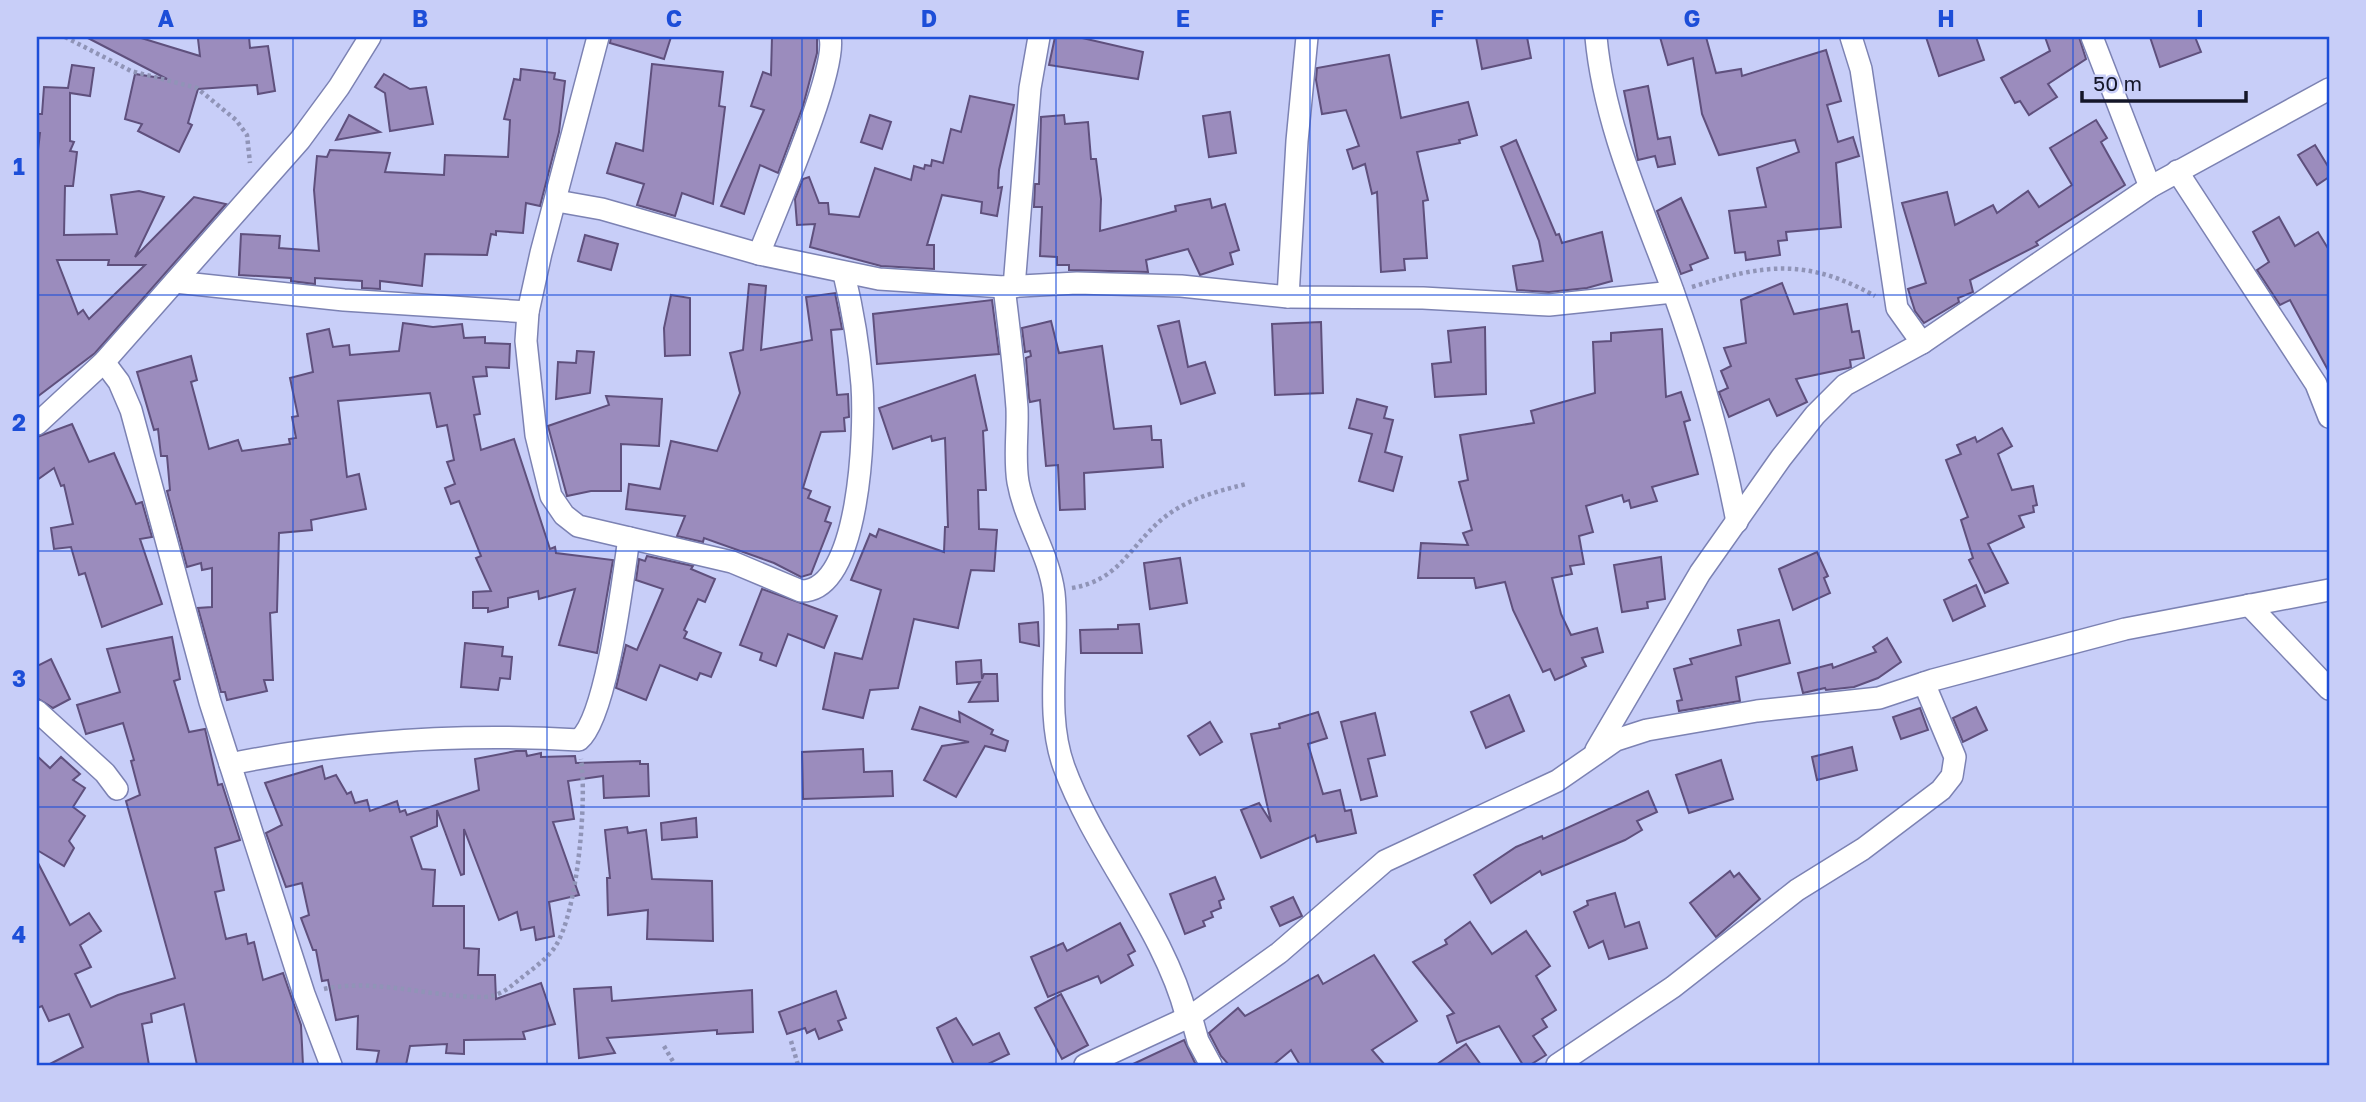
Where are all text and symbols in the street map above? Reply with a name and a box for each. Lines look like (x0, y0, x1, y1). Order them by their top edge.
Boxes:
text: A (158, 4, 175, 32)
text: B (412, 4, 428, 32)
text: C (666, 4, 682, 32)
text: D (921, 4, 937, 32)
text: E (1176, 4, 1190, 32)
text: F (1430, 4, 1444, 32)
text: G (1684, 4, 1700, 32)
text: H (1937, 4, 1955, 32)
text: I (2196, 4, 2204, 32)
scale bar (2082, 60, 2247, 104)
text: 50 m (2093, 70, 2142, 96)
text: 1 (13, 152, 25, 180)
text: 2 (12, 408, 26, 436)
text: 3 (12, 664, 26, 692)
text: 4 (12, 920, 26, 948)

